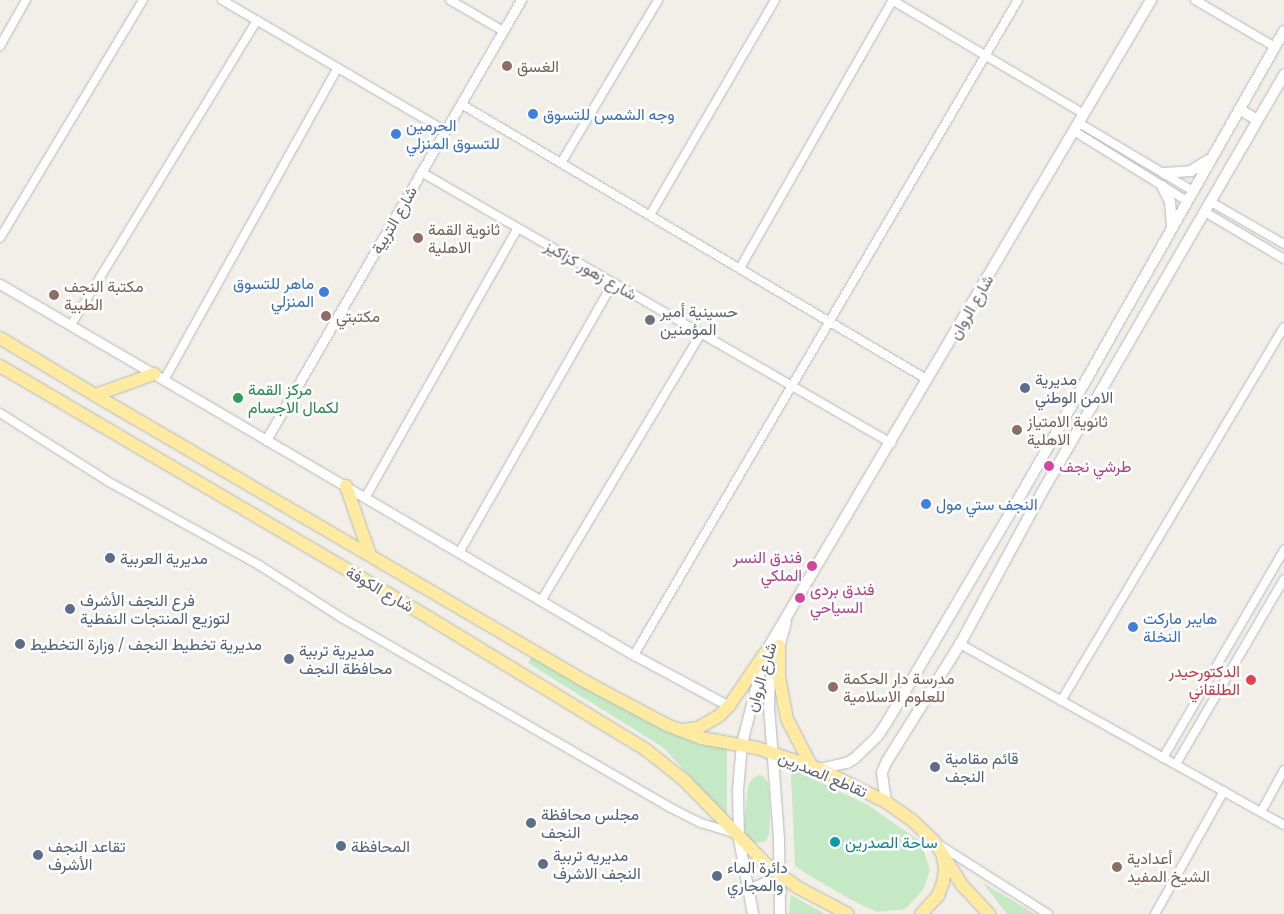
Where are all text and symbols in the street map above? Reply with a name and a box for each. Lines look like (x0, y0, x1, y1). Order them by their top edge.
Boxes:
place label: الغسق (517, 56, 559, 76)
marker: الغسق (501, 60, 513, 72)
place label: وجه الشمس للتسوق (543, 104, 675, 124)
marker: وجه الشمس للتسوق (527, 108, 539, 120)
place label: الحرمين للتسوق المنزلي (406, 115, 500, 153)
marker: الحرمين للتسوق المنزلي (390, 128, 402, 140)
street label: شارع التربية (367, 183, 421, 257)
place label: ثانوية القمة الاهلية (428, 219, 500, 257)
marker: ثانوية القمة الاهلية (412, 232, 424, 244)
street label: شارع زهور كزاكيز (542, 236, 640, 304)
street label: شارع الروان (945, 271, 997, 343)
place label: ماهر للتسوق المنزلي (233, 273, 314, 311)
place label: مكتبة النجف الطبية (64, 276, 144, 314)
marker: ماهر للتسوق المنزلي (318, 286, 330, 298)
marker: مكتبة النجف الطبية (48, 289, 60, 301)
place label: حسينية أمير المؤمنين (660, 301, 738, 339)
place label: مكتبتي (336, 306, 380, 326)
marker: مكتبتي (320, 310, 332, 322)
marker: حسينية أمير المؤمنين (644, 314, 656, 326)
place label: مديرية الامن الوطني (1035, 369, 1113, 407)
place label: مركز القمة لكمال الاجسام (248, 379, 339, 417)
marker: مديرية الامن الوطني (1019, 382, 1031, 394)
marker: مركز القمة لكمال الاجسام (232, 392, 244, 404)
place label: ثانوية الامتياز الاهلية (1027, 411, 1108, 449)
marker: ثانوية الامتياز الاهلية (1011, 424, 1023, 436)
place label: طرشي نجف (1059, 456, 1131, 476)
marker: طرشي نجف (1043, 460, 1055, 472)
place label: النجف ستي مول (936, 494, 1038, 514)
marker: النجف ستي مول (920, 498, 932, 510)
place label: فندق النسر الملكي (733, 547, 802, 585)
place label: مديرية العربية (120, 548, 208, 568)
marker: مديرية العربية (104, 552, 116, 564)
marker: فندق النسر الملكي (806, 560, 818, 572)
street label: شارع الكوفة (343, 562, 417, 616)
place label: فندق بردى السياحي (810, 579, 875, 617)
place label: فرع النجف الأشرف لتوزيع المنتجات النفطية (80, 590, 230, 628)
marker: فندق بردى السياحي (794, 592, 806, 604)
marker: فرع النجف الأشرف لتوزيع المنتجات النفطية (64, 603, 76, 615)
place label: هايبر ماركت النخلة (1143, 608, 1217, 646)
marker: هايبر ماركت النخلة (1127, 621, 1139, 633)
place label: مديرية تخطيط النجف / وزارة التخطيط (30, 634, 262, 654)
marker: مديرية تخطيط النجف / وزارة التخطيط (14, 638, 26, 650)
place label: مديرية تربية محافظة النجف (299, 640, 392, 678)
street label: شارع الروان (741, 640, 781, 714)
marker: مديرية تربية محافظة النجف (283, 653, 295, 665)
place label: الدكتورحيدر الطلقاني (1169, 661, 1240, 699)
place label: مدرسة دار الحكمة للعلوم الاسلامية (843, 668, 954, 706)
marker: الدكتورحيدر الطلقاني (1244, 673, 1258, 687)
marker: مدرسة دار الحكمة للعلوم الاسلامية (827, 681, 839, 693)
street label: تقاطع الصدرين (776, 747, 870, 801)
place label: قائم مقامية النجف (945, 748, 1019, 786)
marker: قائم مقامية النجف (929, 761, 941, 773)
place label: مجلس محافظة النجف (541, 804, 639, 842)
marker: مجلس محافظة النجف (525, 817, 537, 829)
place label: ساحة الصدرين (845, 832, 938, 852)
place label: تقاعد النجف الأشرف (48, 836, 126, 874)
place label: المحافظة (351, 836, 410, 856)
marker: ساحة الصدرين (829, 836, 841, 848)
marker: المحافظة (335, 840, 347, 852)
place label: مديريه تربية النجف الاشرف (553, 845, 641, 883)
place label: أعدادية الشيخ المفيد (1127, 848, 1210, 886)
marker: تقاعد النجف الأشرف (32, 849, 44, 861)
place label: دائرة الماء والمجاري (727, 857, 788, 895)
marker: مديريه تربية النجف الاشرف (537, 858, 549, 870)
marker: أعدادية الشيخ المفيد (1111, 861, 1123, 873)
marker: دائرة الماء والمجاري (711, 870, 723, 882)

